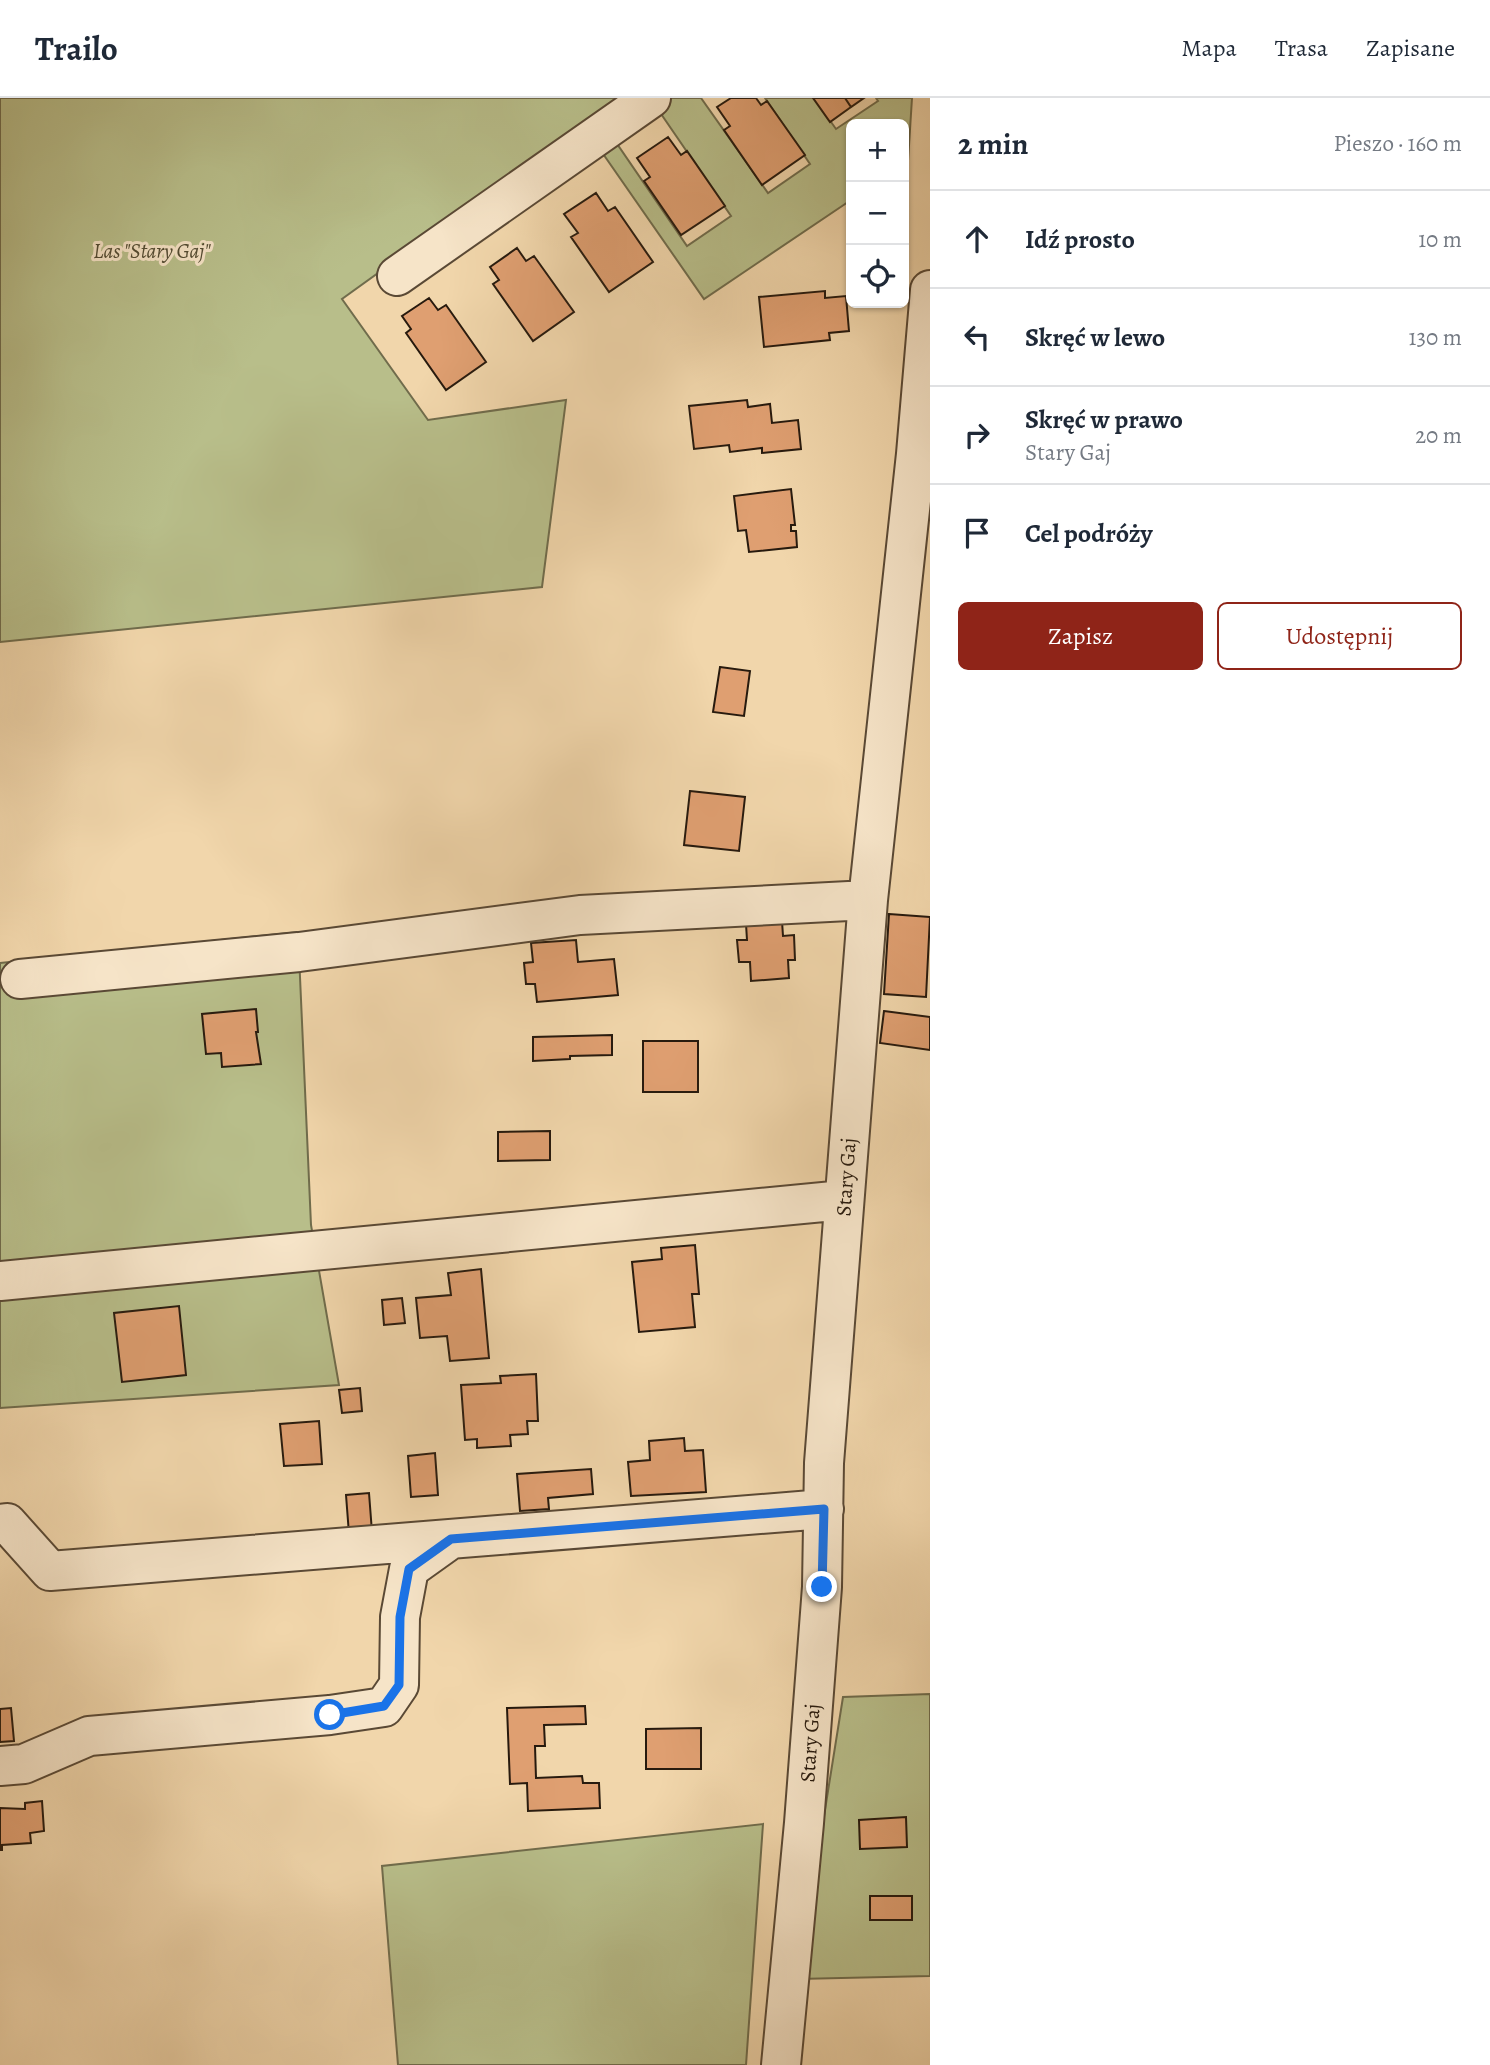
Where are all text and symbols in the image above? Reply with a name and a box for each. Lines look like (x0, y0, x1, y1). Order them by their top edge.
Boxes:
text: Trailo (35, 26, 118, 71)
text: Mapa (1182, 32, 1237, 64)
text: Trasa (1275, 32, 1328, 64)
text: Zapisane (1366, 32, 1455, 64)
map controls (846, 119, 909, 308)
button: + (846, 119, 909, 182)
text: 2 min (958, 124, 1028, 164)
text: Pieszo · 160 m (1333, 128, 1462, 159)
button: − (846, 182, 909, 245)
icon: ahead (958, 220, 996, 258)
text: Idź prosto (1025, 222, 1135, 257)
text: 10 m (1418, 224, 1462, 255)
park label: Las "Stary Gaj" (93, 237, 211, 265)
button: locate (846, 245, 909, 308)
icon: left (958, 318, 996, 356)
text: Skręć w lewo (1025, 320, 1165, 355)
text: 130 m (1409, 322, 1462, 353)
text: Skręć w prawo (1025, 402, 1183, 437)
icon: right (958, 416, 996, 454)
text: 20 m (1415, 420, 1462, 451)
text: Stary Gaj (1025, 437, 1111, 468)
icon: arrive (958, 514, 996, 552)
text: Cel podróży (1025, 516, 1153, 551)
button: Zapisz (958, 602, 1203, 670)
button: Udostępnij (1217, 602, 1462, 670)
street label: Stary Gaj (829, 1137, 863, 1217)
route end (806, 1571, 837, 1602)
route start (314, 1699, 345, 1730)
street label: Stary Gaj (793, 1703, 827, 1783)

